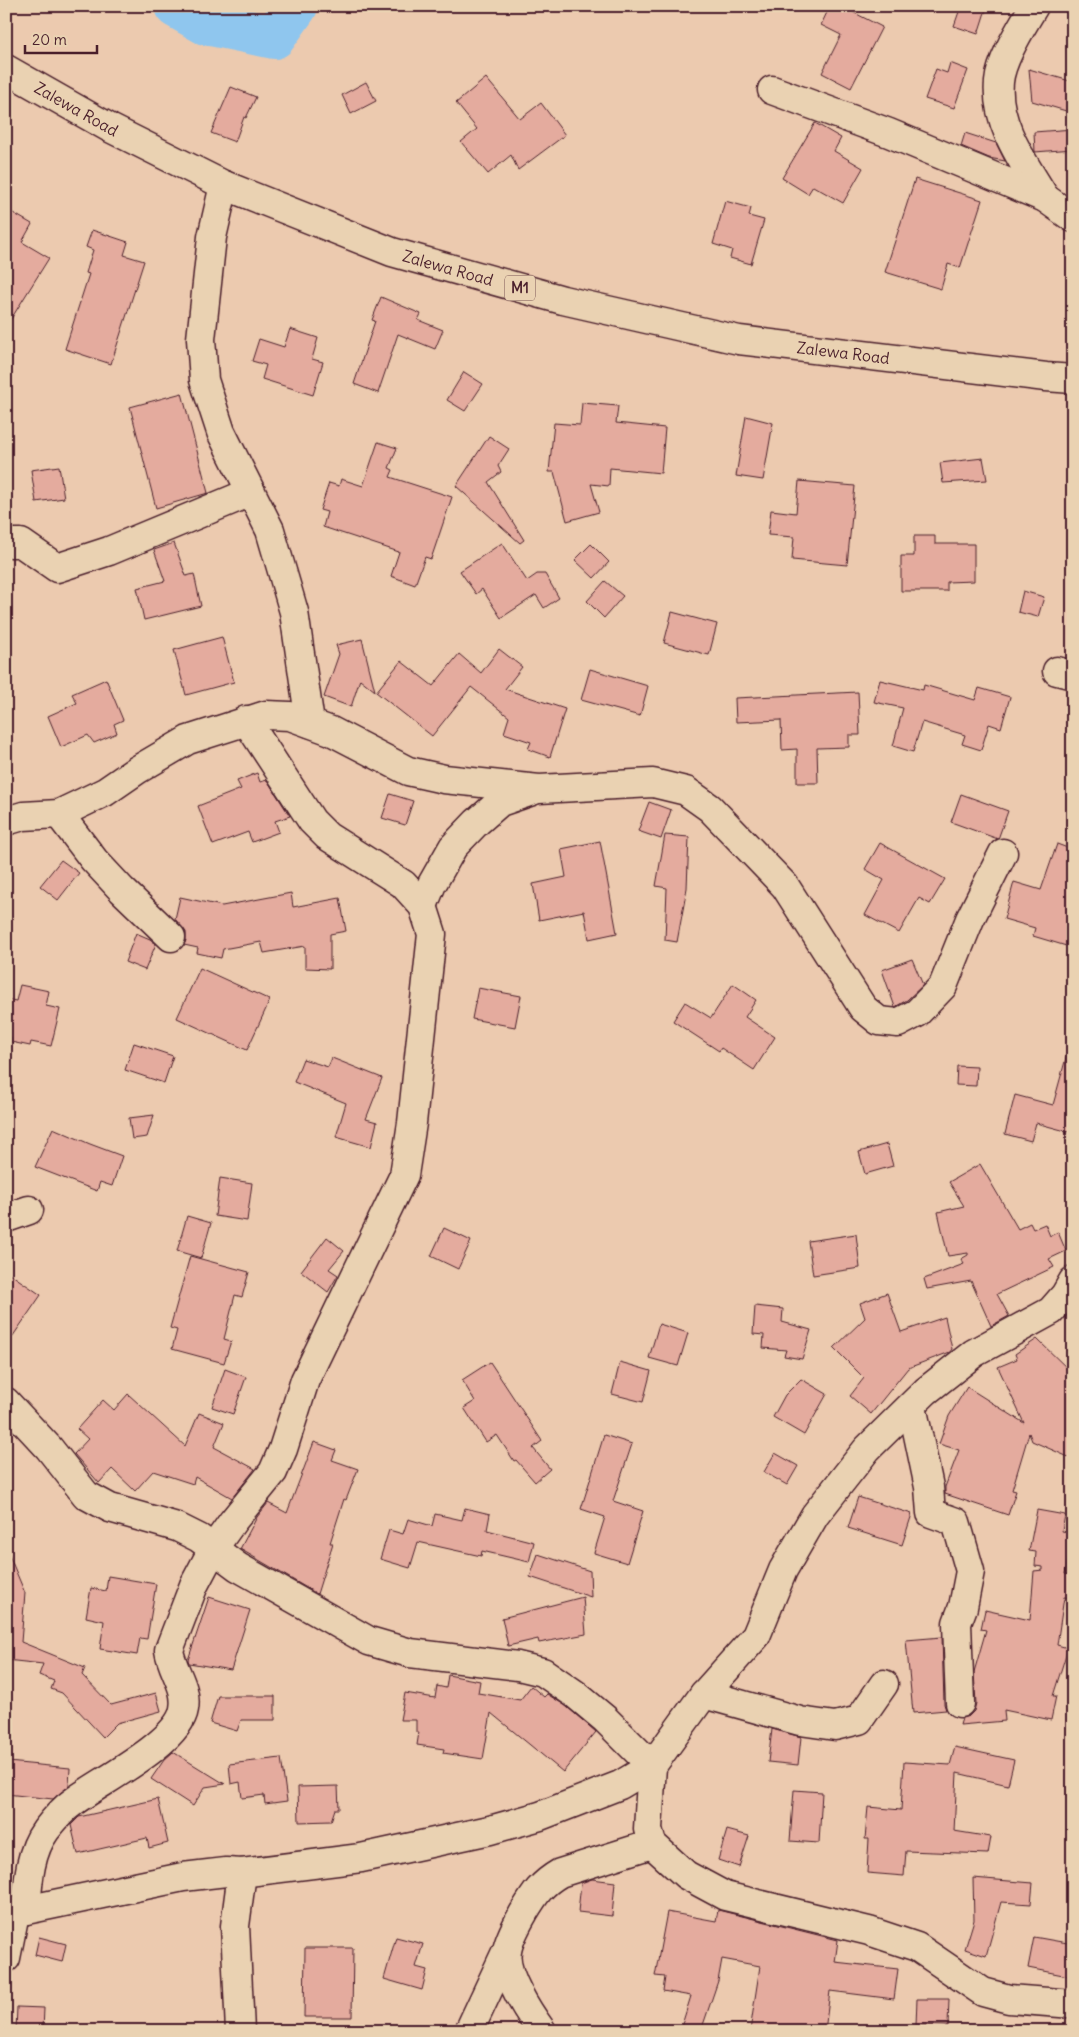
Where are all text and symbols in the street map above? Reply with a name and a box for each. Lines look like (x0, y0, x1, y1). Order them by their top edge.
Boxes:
scale bar (25, 22, 98, 54)
text: 20 m (32, 30, 67, 49)
street label: Zalewa Road (31, 77, 122, 141)
street label: Zalewa Road (400, 245, 496, 290)
road number: M1 (505, 276, 535, 300)
street label: Zalewa Road (796, 337, 891, 368)

